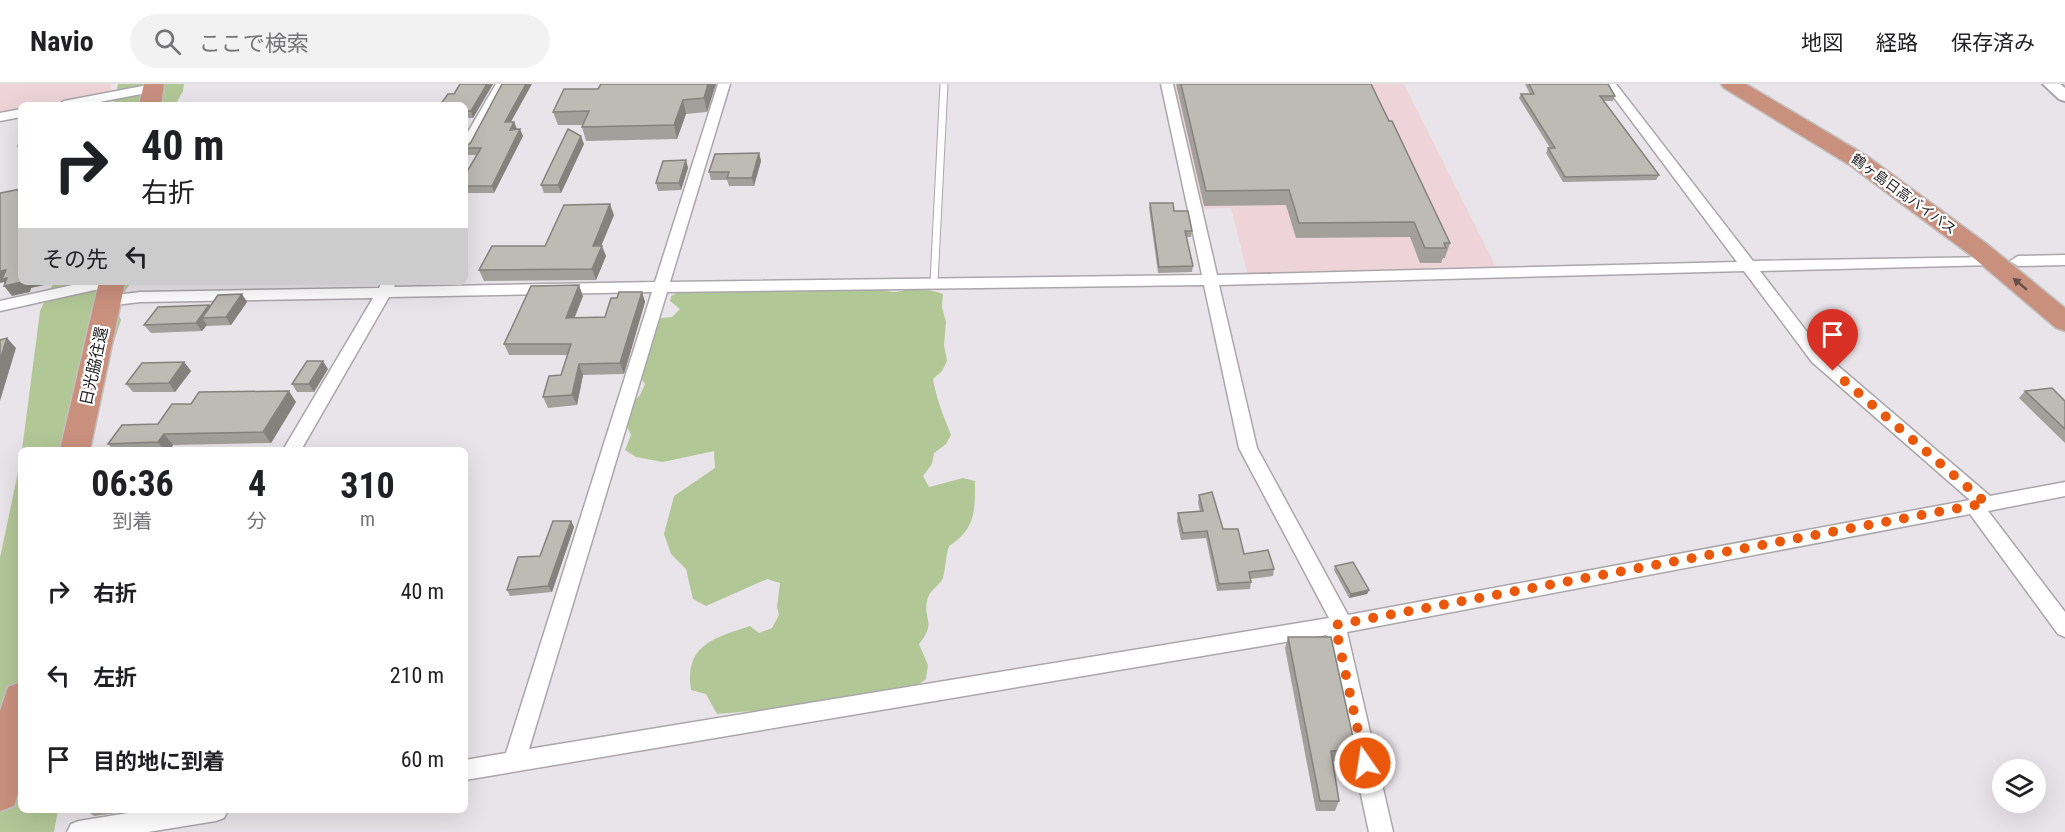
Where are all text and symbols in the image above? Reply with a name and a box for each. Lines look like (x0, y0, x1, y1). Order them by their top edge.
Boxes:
search box (130, 14, 550, 68)
text: Navio (30, 25, 94, 58)
icon: search (151, 25, 184, 58)
text: ここで検索 (199, 31, 309, 56)
text: 地図 (1801, 31, 1843, 55)
text: 経路 (1876, 31, 1918, 55)
text: 保存済み (1951, 31, 2035, 55)
text: 40 m (141, 121, 224, 170)
icon: right (42, 126, 120, 204)
street label: 鶴ヶ島日高バイパス (1848, 151, 1960, 237)
text: 右折 (141, 177, 195, 209)
icon: left (120, 240, 153, 273)
text: その先 (42, 247, 108, 272)
one-way arrow (2013, 278, 2028, 291)
pin (1807, 309, 1858, 371)
icon: arrive (1816, 318, 1849, 351)
street label: 日光脇往還 (76, 325, 112, 407)
text: 06:36 (91, 463, 174, 505)
text: 4 (248, 463, 266, 505)
text: 310 (340, 465, 395, 507)
text: m (360, 507, 375, 531)
text: 到着 (113, 509, 153, 533)
text: 分 (247, 509, 267, 533)
icon: right (42, 575, 75, 608)
text: 40 m (401, 579, 444, 604)
text: 右折 (93, 581, 137, 606)
icon: left (42, 659, 75, 692)
text: 210 m (390, 663, 444, 688)
text: 左折 (93, 665, 137, 690)
position arrow (1333, 731, 1397, 795)
icon: arrive (42, 743, 75, 776)
text: 60 m (401, 747, 444, 772)
text: 目的地に到着 (93, 749, 225, 774)
map controls (1992, 759, 2046, 813)
button: layers (1992, 759, 2046, 813)

